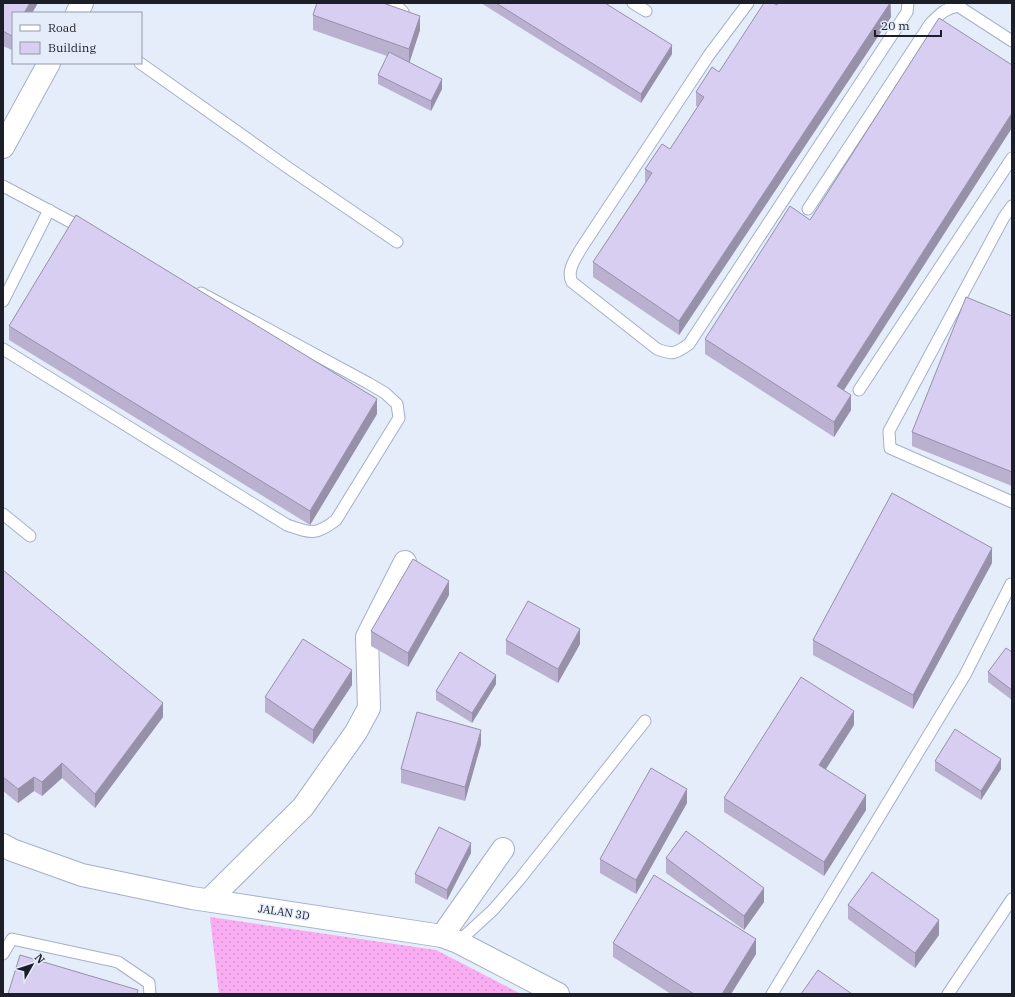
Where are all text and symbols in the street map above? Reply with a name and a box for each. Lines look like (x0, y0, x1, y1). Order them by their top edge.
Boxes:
legend (12, 12, 142, 64)
scale bar (875, 12, 941, 38)
text: 20 m (881, 18, 910, 33)
text: Road (48, 20, 77, 35)
text: Building (48, 40, 96, 55)
street label: JALAN 3D (257, 901, 311, 923)
north arrow (12, 945, 52, 985)
text: N (32, 951, 48, 967)

